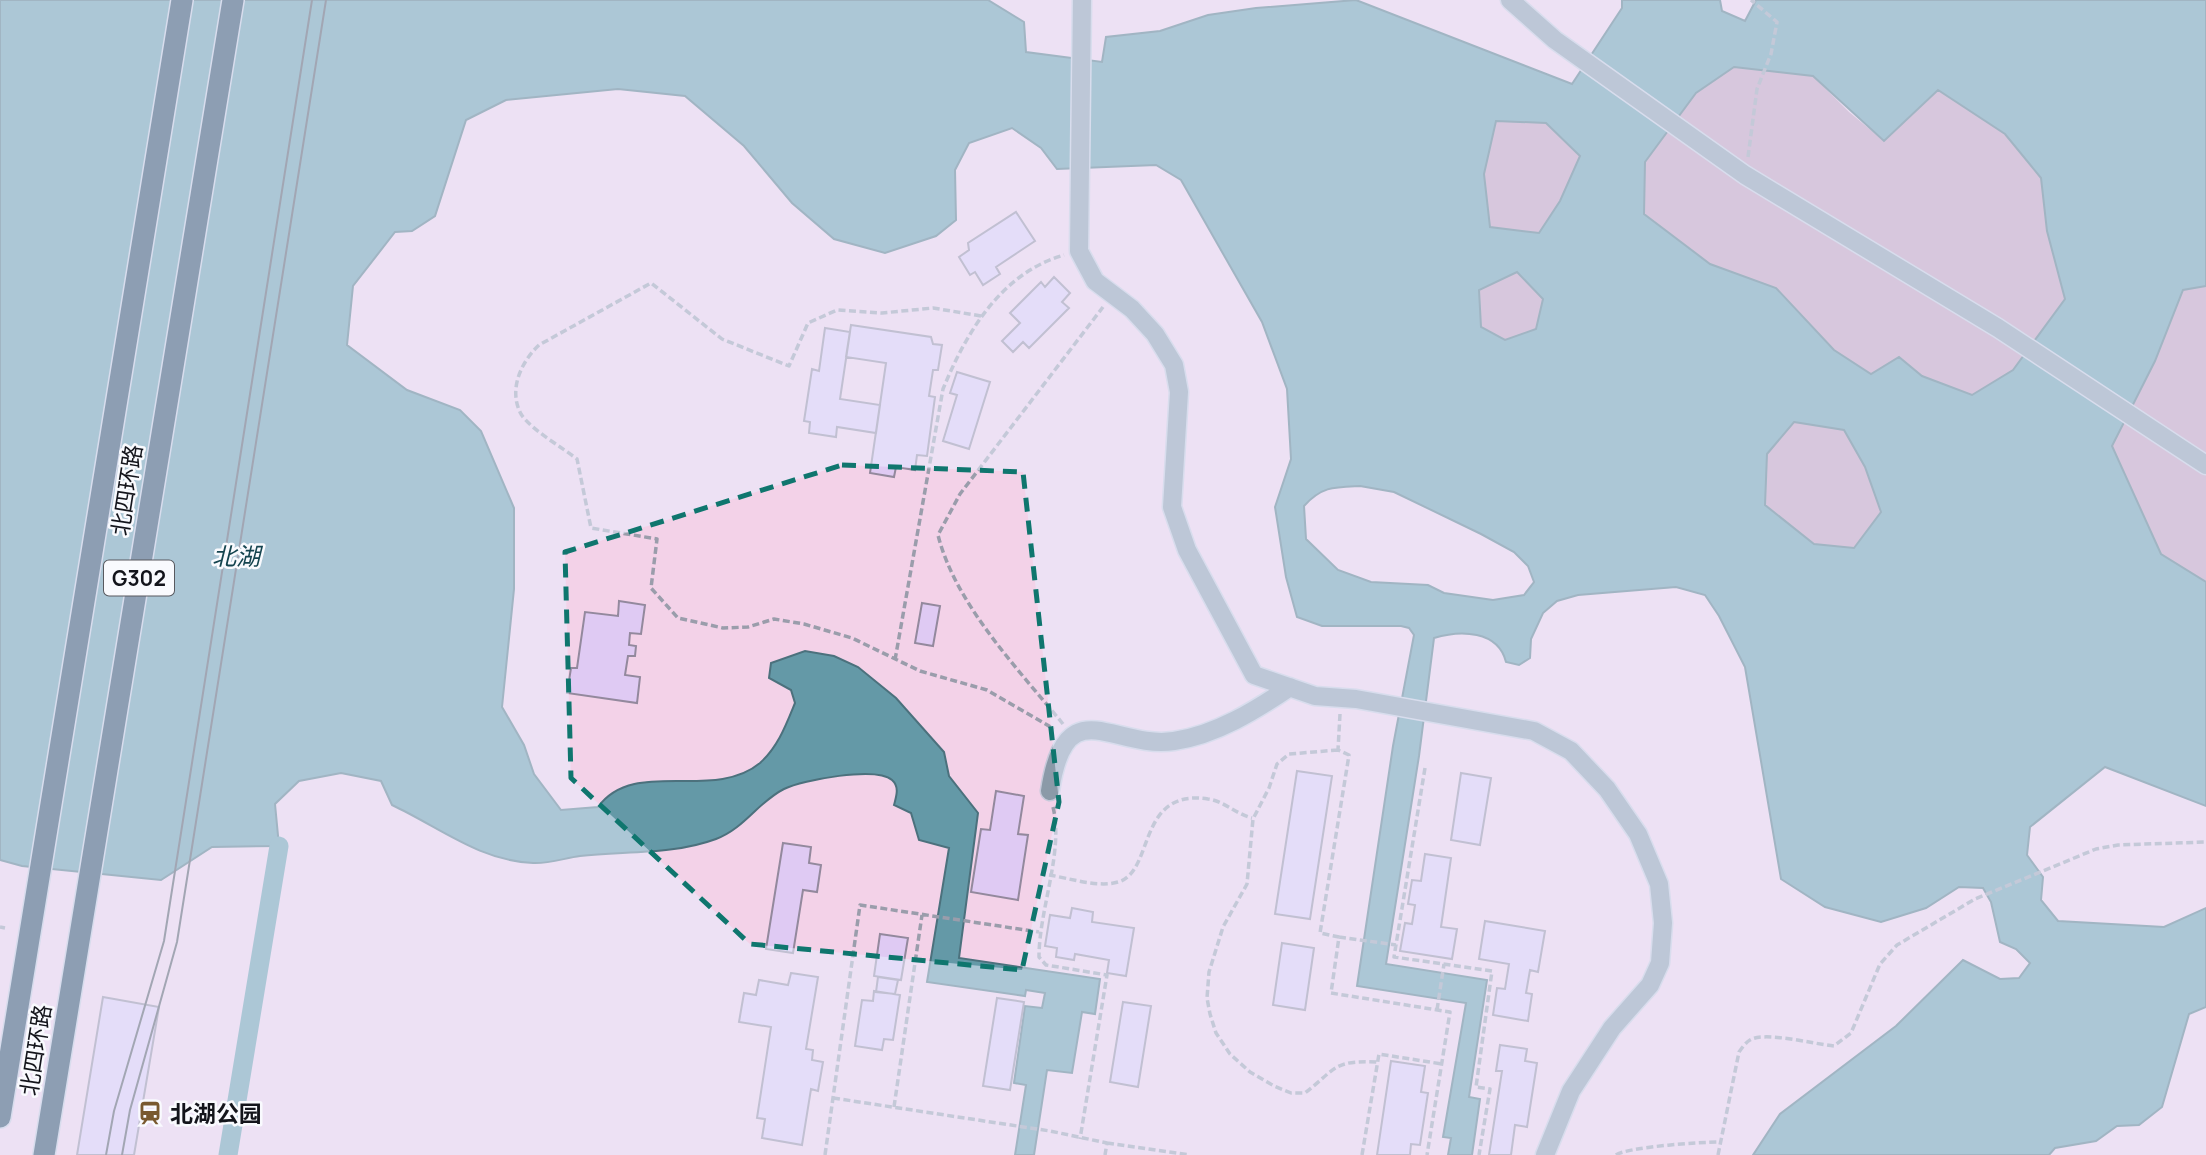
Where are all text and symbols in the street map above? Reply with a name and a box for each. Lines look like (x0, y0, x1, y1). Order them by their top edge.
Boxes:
street label: 北四环路 (103, 442, 149, 538)
water label: 北湖 (212, 539, 264, 572)
road number: G302 (104, 560, 174, 596)
street label: 北四环路 (12, 1002, 58, 1098)
place label: 北湖公园 (170, 1097, 262, 1129)
station icon: 北湖公园 (136, 1099, 164, 1127)

